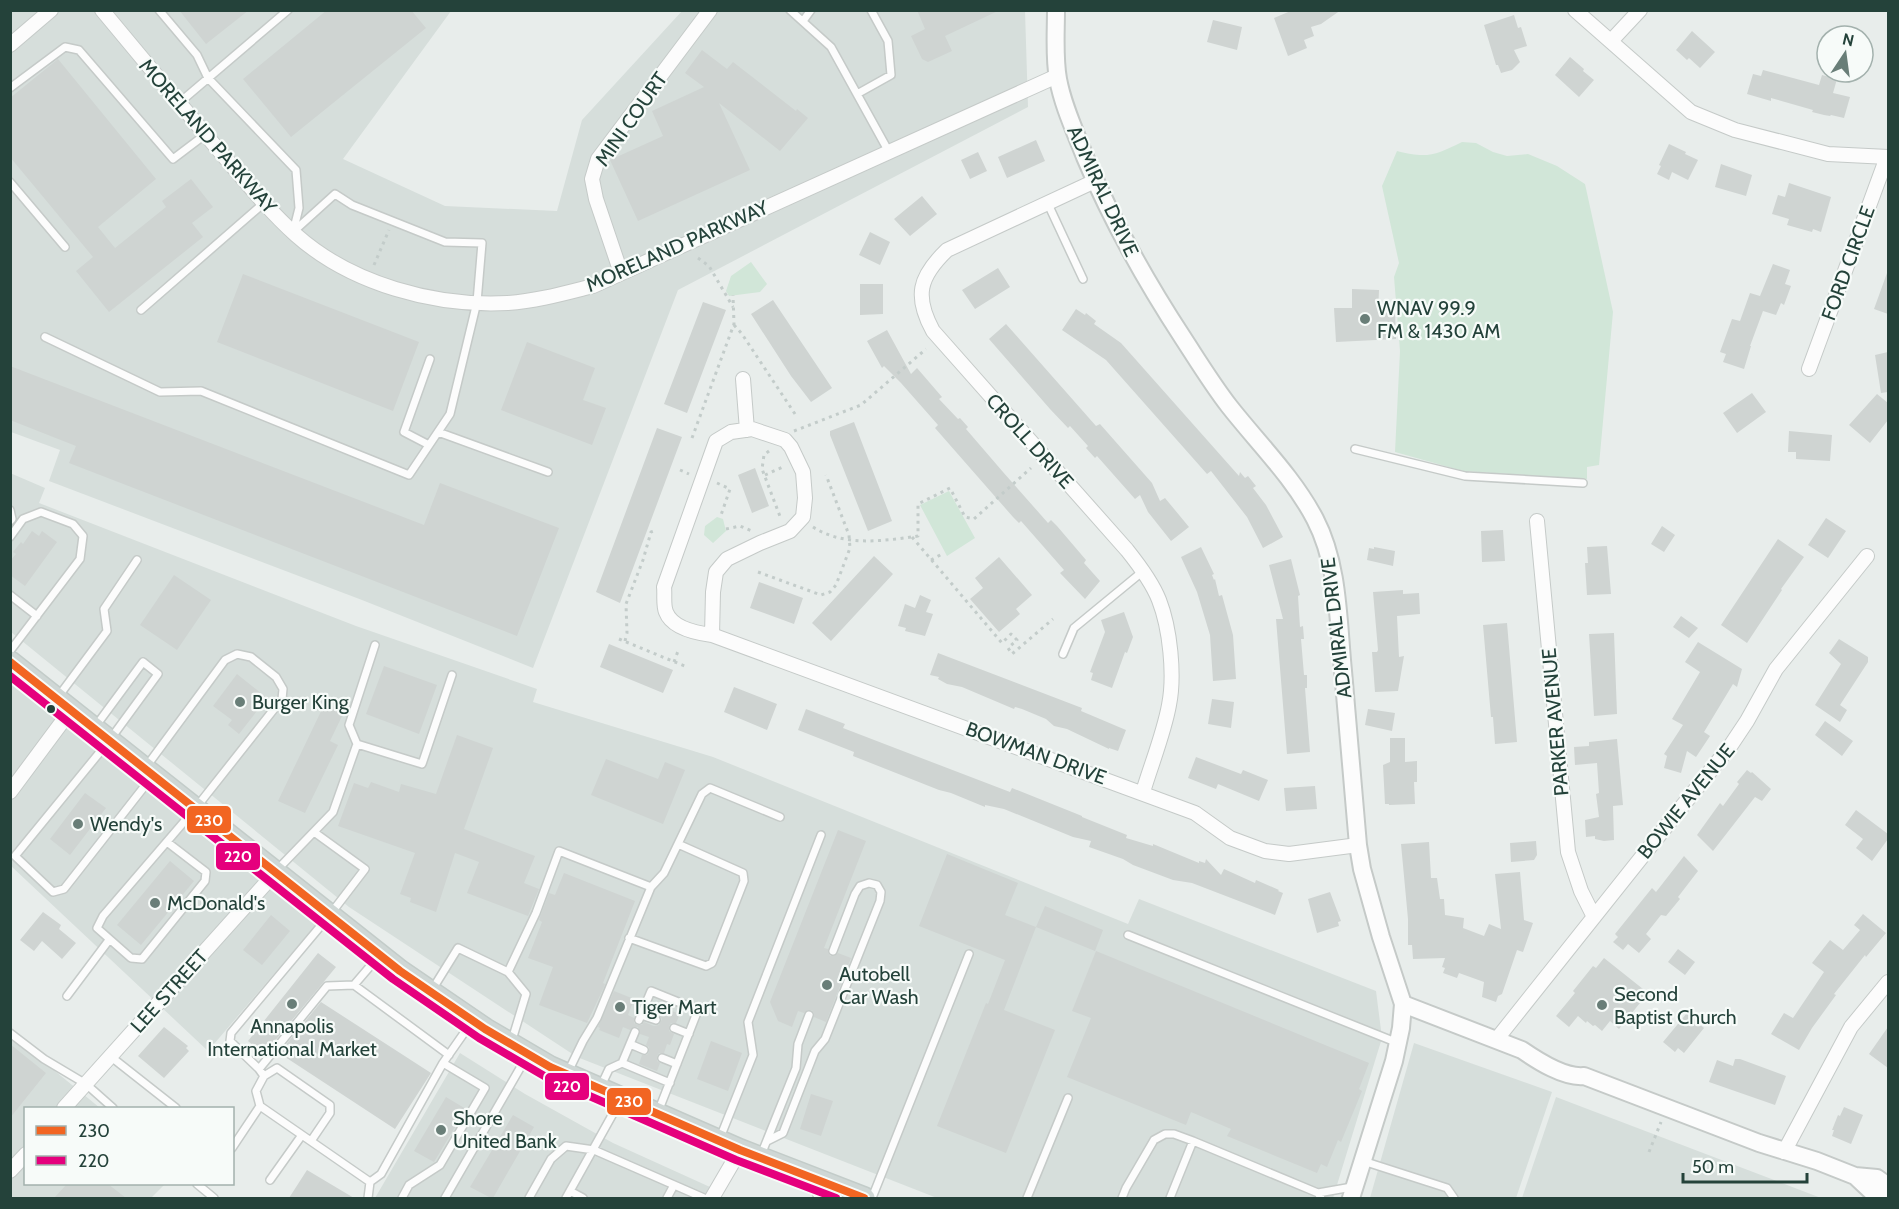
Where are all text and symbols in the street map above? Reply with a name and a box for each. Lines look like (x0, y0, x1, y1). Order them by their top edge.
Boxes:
north arrow (1815, 24, 1875, 84)
text: N (1841, 29, 1856, 50)
street label: MORELAND PARKWAY (134, 54, 282, 219)
street label: MINI COURT (590, 67, 672, 171)
street label: ADMIRAL DRIVE (1062, 122, 1144, 260)
street label: MORELAND PARKWAY (582, 195, 772, 297)
street label: FORD CIRCLE (1816, 203, 1880, 323)
place label: WNAV 99.9 FM & 1430 AM (1377, 296, 1501, 343)
marker: WNAV 99.9 FM & 1430 AM (1358, 312, 1372, 326)
street label: CROLL DRIVE (981, 389, 1079, 493)
street label: ADMIRAL DRIVE (1315, 556, 1357, 700)
street label: PARKER AVENUE (1537, 647, 1573, 797)
place label: Burger King (252, 690, 350, 714)
marker: Burger King (233, 695, 247, 709)
unlabelled marker (45, 703, 57, 715)
street label: BOWMAN DRIVE (962, 716, 1110, 790)
street label: BOWIE AVENUE (1632, 739, 1740, 863)
line badge: 230 (186, 805, 232, 834)
text: 230 (195, 811, 223, 830)
place label: Wendy's (90, 812, 162, 836)
marker: Wendy's (71, 817, 85, 831)
line badge: 220 (215, 842, 261, 871)
text: 220 (224, 847, 252, 866)
place label: McDonald's (167, 891, 265, 915)
marker: McDonald's (148, 896, 162, 910)
street label: LEE STREET (125, 944, 213, 1038)
place label: Autobell Car Wash (839, 962, 919, 1009)
marker: Autobell Car Wash (820, 978, 834, 992)
place label: Second Baptist Church (1614, 982, 1737, 1029)
place label: Tiger Mart (632, 995, 717, 1019)
marker: Annapolis International Market (285, 997, 299, 1011)
marker: Second Baptist Church (1595, 998, 1609, 1012)
marker: Tiger Mart (613, 1000, 627, 1014)
place label: Annapolis International Market (207, 1014, 377, 1061)
line badge: 220 (544, 1072, 590, 1101)
text: 220 (553, 1077, 581, 1096)
line badge: 230 (606, 1087, 652, 1116)
text: 230 (615, 1092, 643, 1111)
place label: Shore United Bank (453, 1106, 557, 1153)
legend (24, 1107, 234, 1185)
text: 230 (78, 1120, 110, 1142)
marker: Shore United Bank (434, 1123, 448, 1137)
scale bar (1683, 1146, 1808, 1184)
text: 220 (78, 1150, 109, 1172)
text: 50 m (1692, 1156, 1734, 1178)

